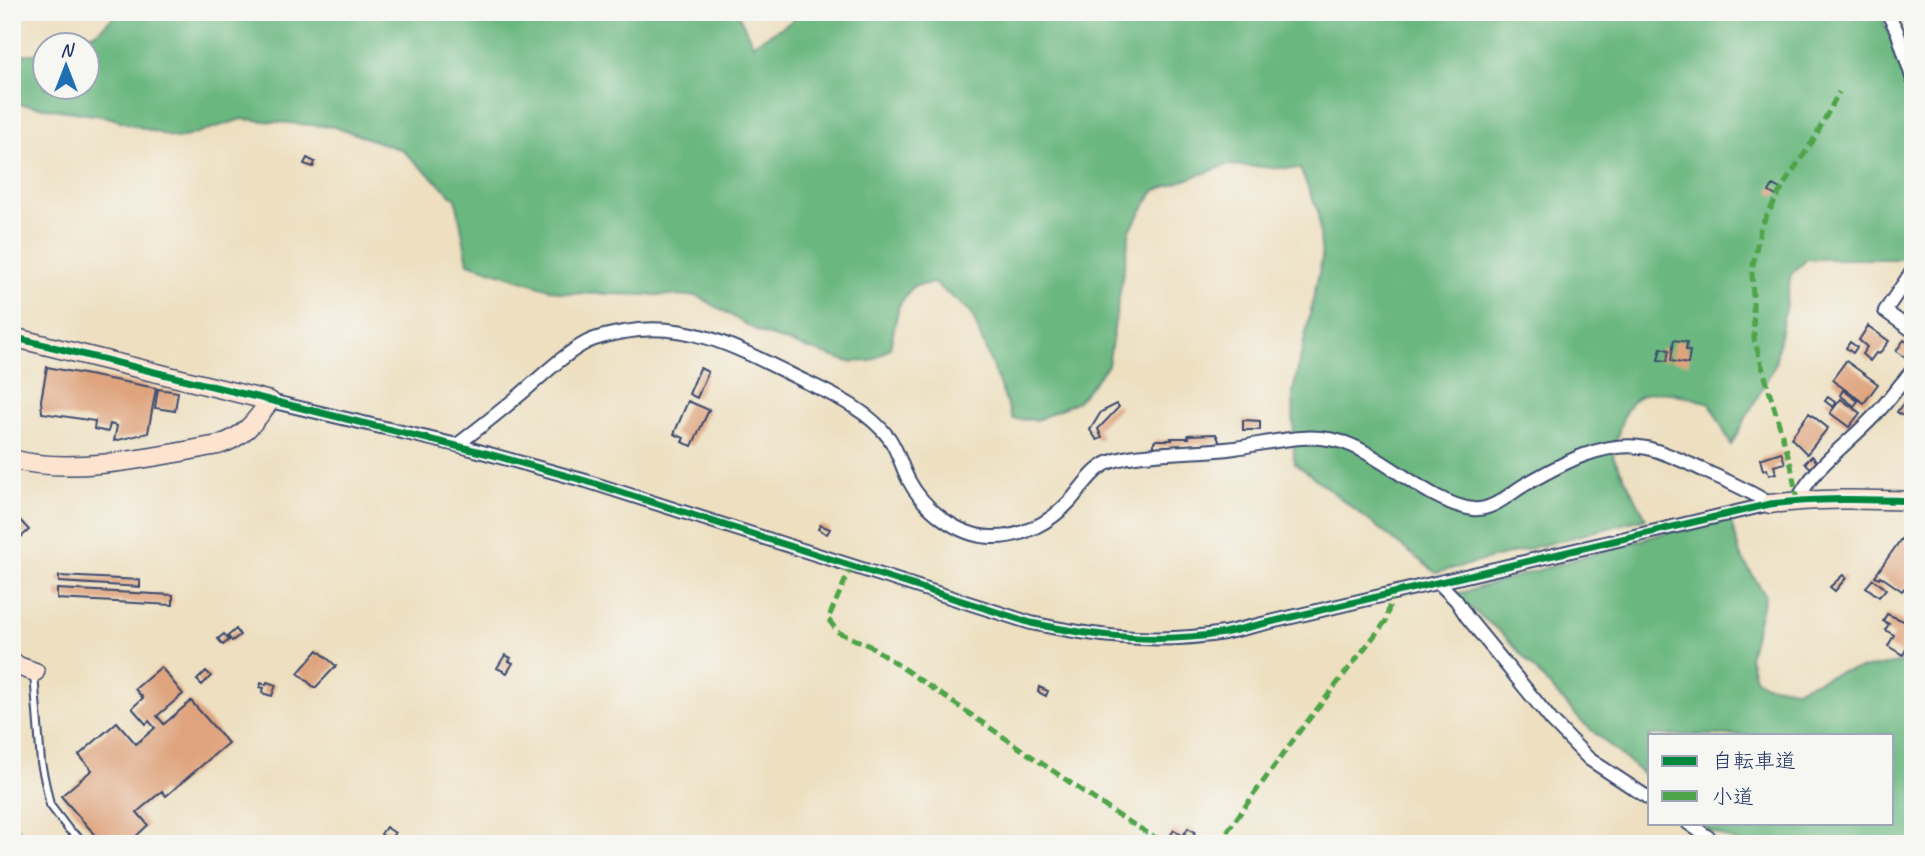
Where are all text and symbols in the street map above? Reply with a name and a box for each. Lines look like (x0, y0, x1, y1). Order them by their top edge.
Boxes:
north arrow (32, 32, 102, 102)
text: N (60, 38, 75, 62)
legend (1648, 734, 1894, 824)
text: 自転車道 (1712, 748, 1796, 774)
text: 小道 (1712, 784, 1754, 810)

